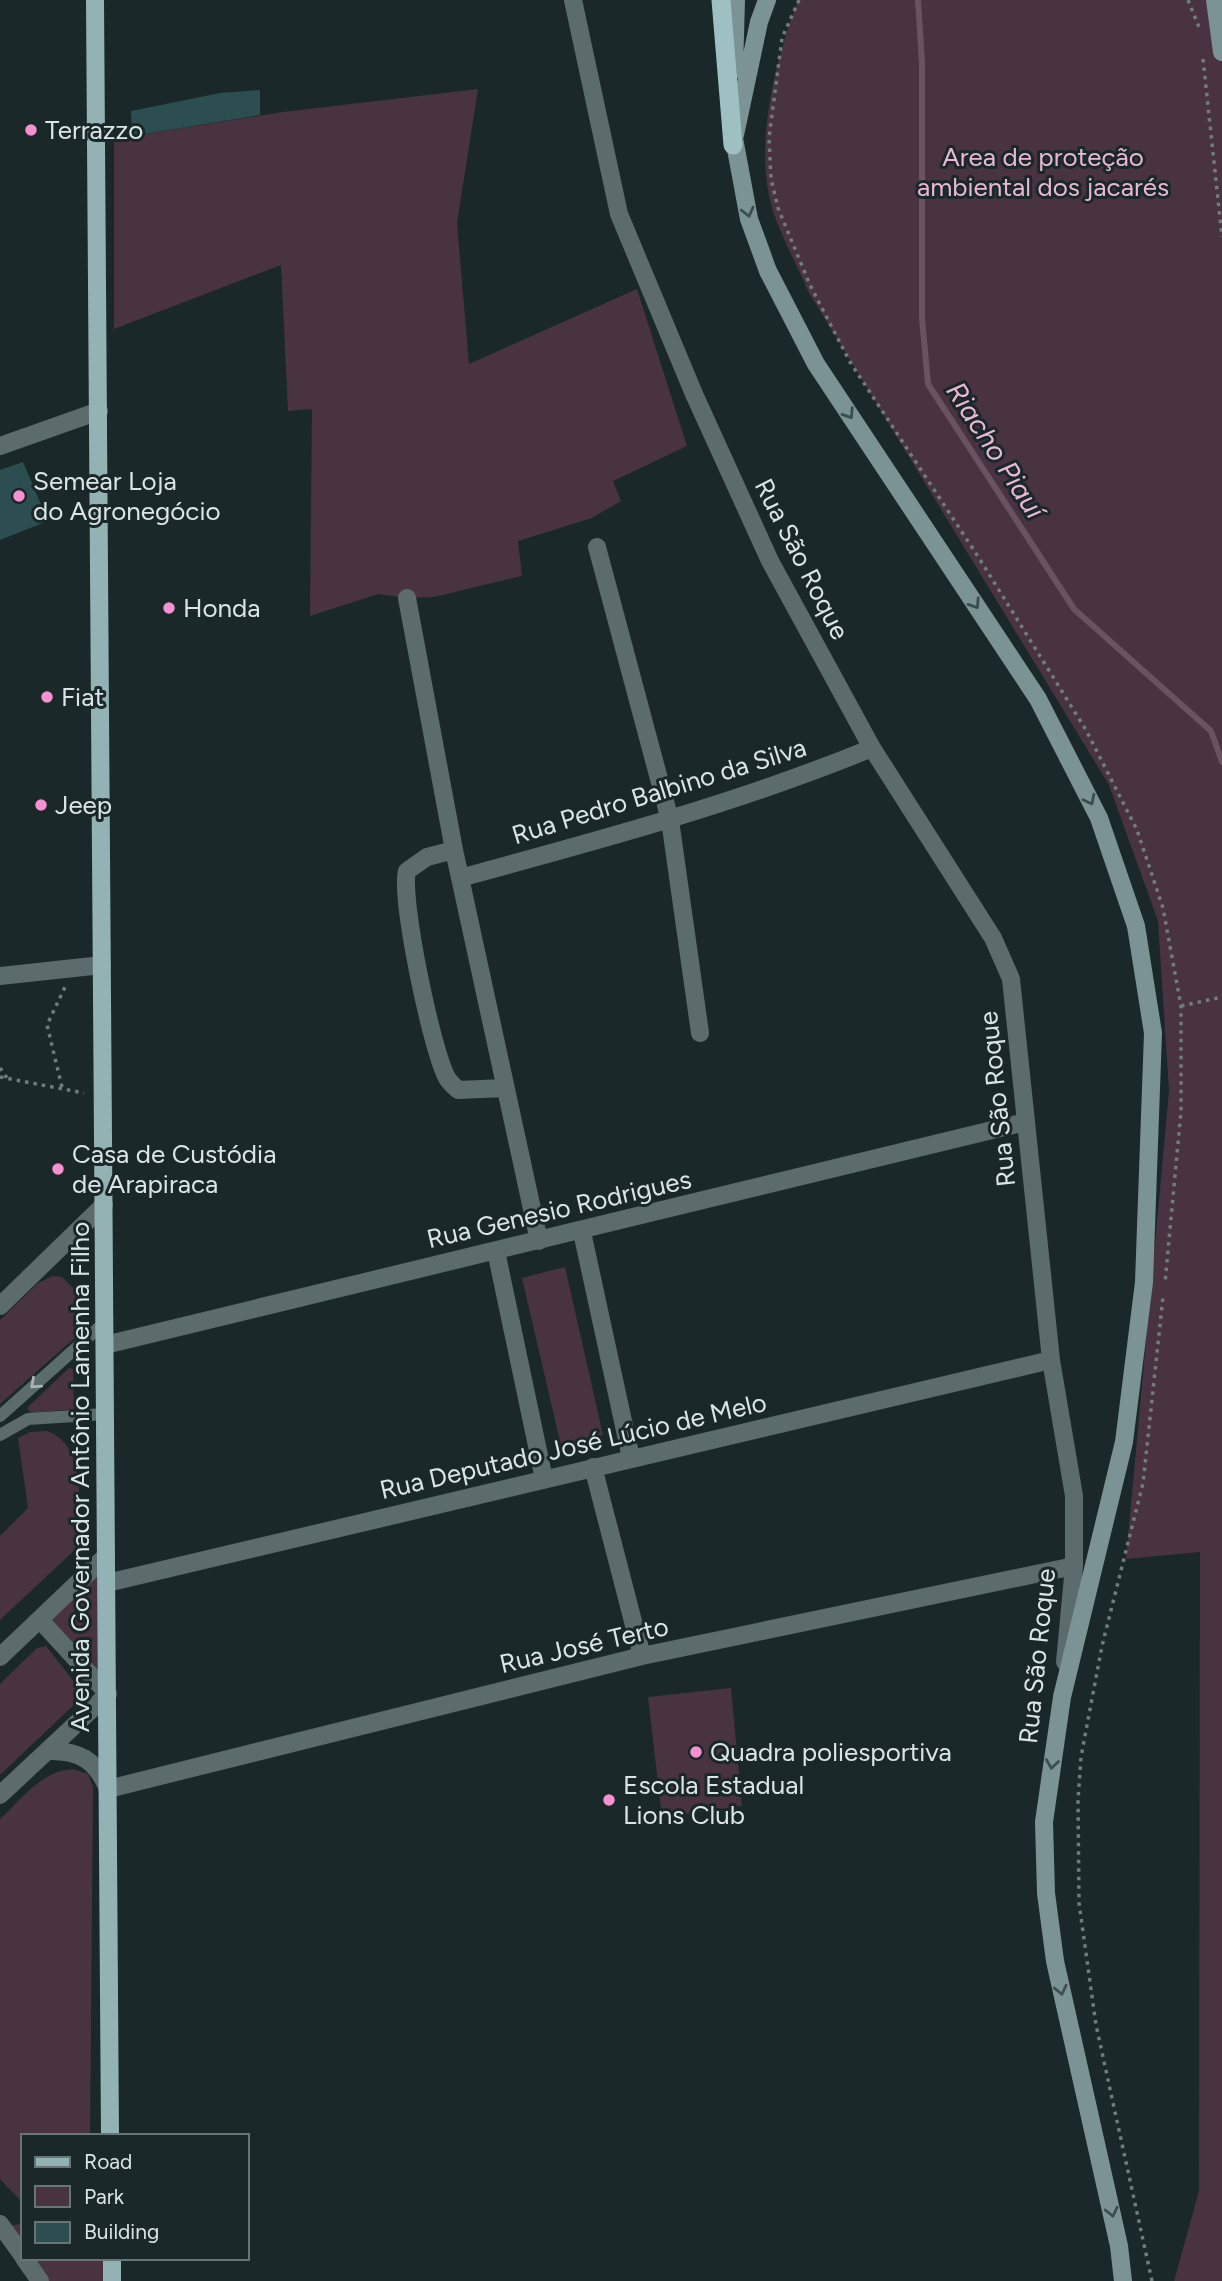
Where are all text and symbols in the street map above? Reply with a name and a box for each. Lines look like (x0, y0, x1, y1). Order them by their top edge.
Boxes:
place label: Terrazzo (45, 114, 143, 146)
marker: Terrazzo (23, 122, 39, 138)
park label: Area de proteção ambiental dos jacarés (917, 141, 1169, 203)
one-way arrow (740, 206, 754, 218)
water label: Riacho Piauí (939, 375, 1055, 528)
one-way arrow (841, 406, 854, 419)
place label: Semear Loja do Agronegócio (33, 465, 221, 527)
street label: Rua São Roque (748, 473, 856, 645)
marker: Semear Loja do Agronegócio (11, 488, 27, 504)
place label: Honda (183, 592, 261, 624)
one-way arrow (966, 596, 979, 609)
marker: Honda (161, 600, 177, 616)
place label: Fiat (61, 681, 104, 713)
marker: Fiat (39, 689, 55, 705)
street label: Rua Pedro Balbino da Silva (508, 731, 810, 851)
place label: Jeep (55, 789, 112, 821)
one-way arrow (1081, 793, 1095, 805)
marker: Jeep (33, 797, 49, 813)
street label: Rua São Roque (972, 1010, 1022, 1188)
place label: Casa de Custódia de Arapiraca (72, 1138, 276, 1200)
marker: Casa de Custódia de Arapiraca (50, 1161, 66, 1177)
street label: Rua Genesio Rodrigues (424, 1163, 694, 1255)
street label: Avenida Governador Antônio Lamenha Filho (64, 1222, 96, 1732)
one-way arrow (30, 1376, 43, 1388)
street label: Rua Deputado José Lúcio de Melo (377, 1386, 769, 1506)
street label: Rua São Roque (1012, 1567, 1062, 1745)
street label: Rua José Terto (496, 1610, 672, 1680)
place label: Quadra poliesportiva (710, 1736, 952, 1768)
marker: Quadra poliesportiva (688, 1744, 704, 1760)
one-way arrow (1045, 1759, 1060, 1770)
place label: Escola Estadual Lions Club (623, 1769, 804, 1831)
marker: Escola Estadual Lions Club (601, 1792, 617, 1808)
one-way arrow (1053, 1984, 1068, 1996)
legend (21, 2134, 248, 2260)
text: Road (84, 2149, 132, 2174)
text: Park (84, 2184, 125, 2209)
one-way arrow (1103, 2206, 1118, 2218)
text: Building (84, 2219, 159, 2244)

